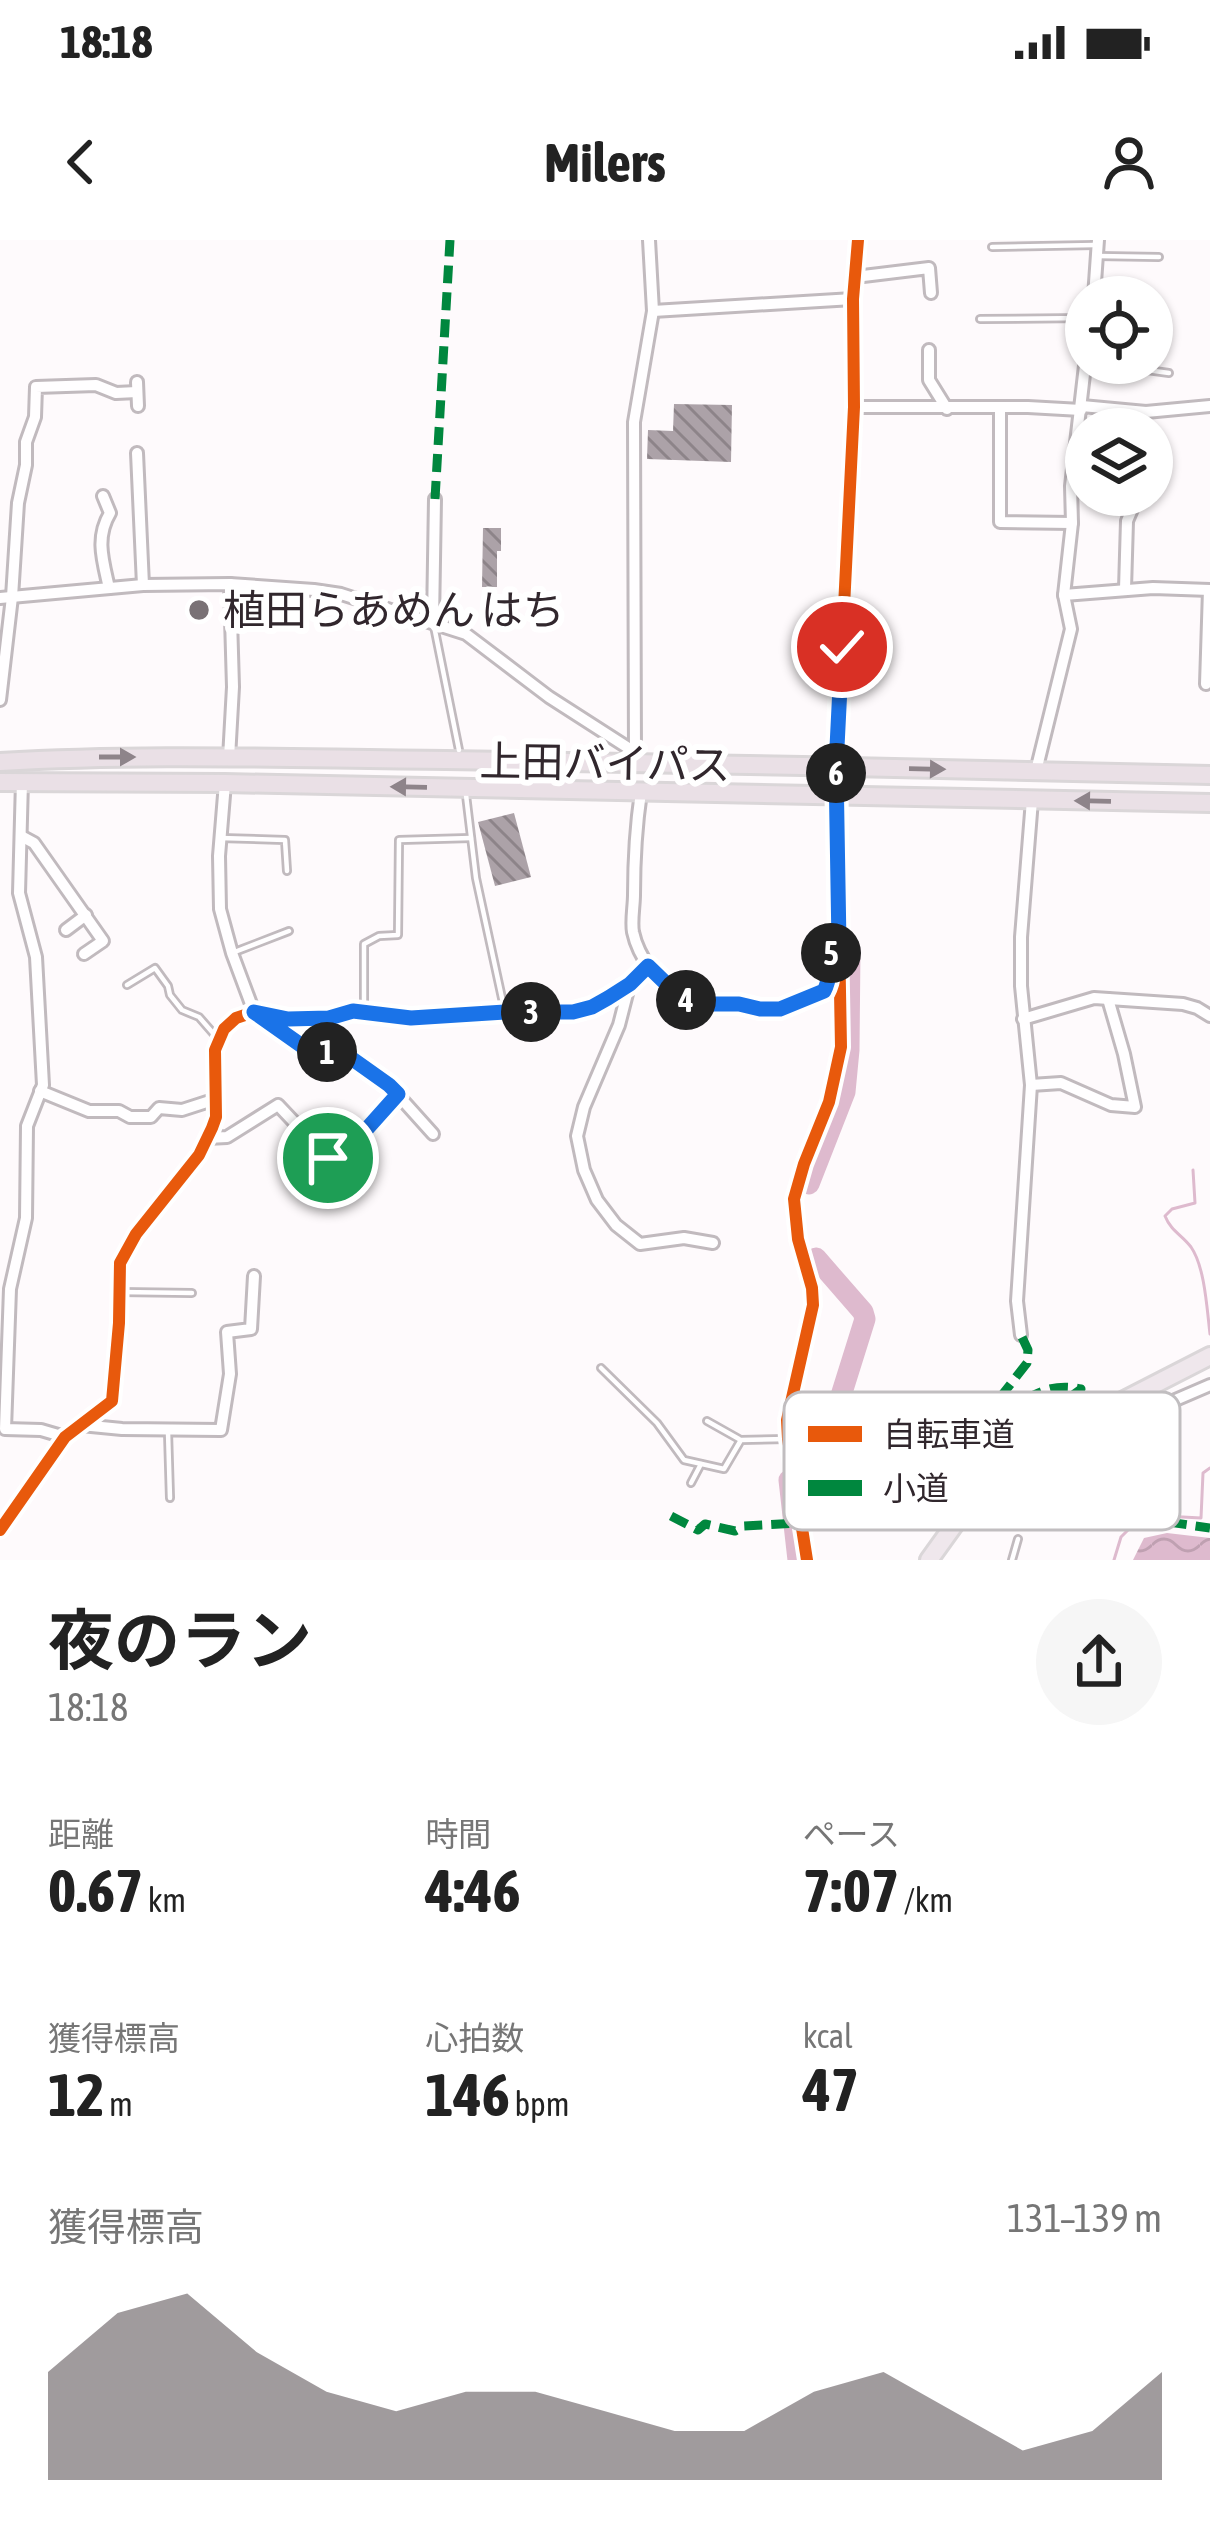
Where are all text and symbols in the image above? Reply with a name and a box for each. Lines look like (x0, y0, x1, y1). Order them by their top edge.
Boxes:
text: 18:18 (60, 16, 153, 68)
icon: back (48, 129, 114, 195)
icon: person (1096, 129, 1162, 195)
text: Milers (544, 132, 666, 193)
map controls (1065, 276, 1173, 516)
button: locate (1065, 276, 1173, 384)
button: layers (1065, 408, 1173, 516)
place label: 植田らあめん はち (223, 586, 565, 634)
pin (791, 596, 893, 698)
marker: 植田らあめん はち (186, 597, 212, 623)
icon: check (809, 614, 875, 680)
street label: 上田バイパス (479, 737, 731, 789)
pin: 6 (806, 743, 866, 803)
one-way arrow (99, 748, 137, 767)
text: 6 (828, 754, 844, 792)
one-way arrow (909, 760, 947, 779)
one-way arrow (389, 777, 427, 796)
one-way arrow (1073, 791, 1111, 810)
pin: 5 (801, 923, 861, 983)
text: 5 (823, 934, 839, 972)
pin: 4 (656, 970, 716, 1030)
text: 4 (678, 981, 694, 1019)
pin: 3 (501, 982, 561, 1042)
text: 3 (523, 993, 539, 1031)
pin: 1 (297, 1022, 357, 1082)
text: 1 (319, 1033, 335, 1071)
pin (277, 1107, 379, 1209)
icon: arrive (295, 1125, 361, 1191)
legend (784, 1392, 1180, 1530)
text: 自転車道 (883, 1415, 1015, 1453)
text: 小道 (883, 1469, 949, 1507)
button: share (1036, 1599, 1162, 1725)
text: 夜のラン (48, 1602, 312, 1678)
text: 18:18 (48, 1685, 128, 1729)
text: 距離 (48, 1815, 114, 1853)
text: 時間 (425, 1815, 491, 1853)
text: ペース (803, 1815, 900, 1853)
text: 0.67 (48, 1856, 143, 1925)
text: 4:46 (425, 1856, 521, 1925)
text: 7:07 (803, 1856, 899, 1925)
text: km (143, 1881, 186, 1919)
text: /km (899, 1881, 953, 1919)
text: kcal (803, 2017, 853, 2055)
text: 獲得標高 (48, 2019, 180, 2057)
text: 心拍数 (425, 2019, 524, 2057)
text: 47 (803, 2055, 859, 2124)
text: 12 (48, 2060, 104, 2129)
text: 146 (425, 2060, 510, 2129)
text: m (104, 2085, 133, 2123)
text: bpm (510, 2085, 570, 2123)
text: 131–139 m (1007, 2196, 1162, 2240)
text: 獲得標高 (48, 2205, 204, 2249)

